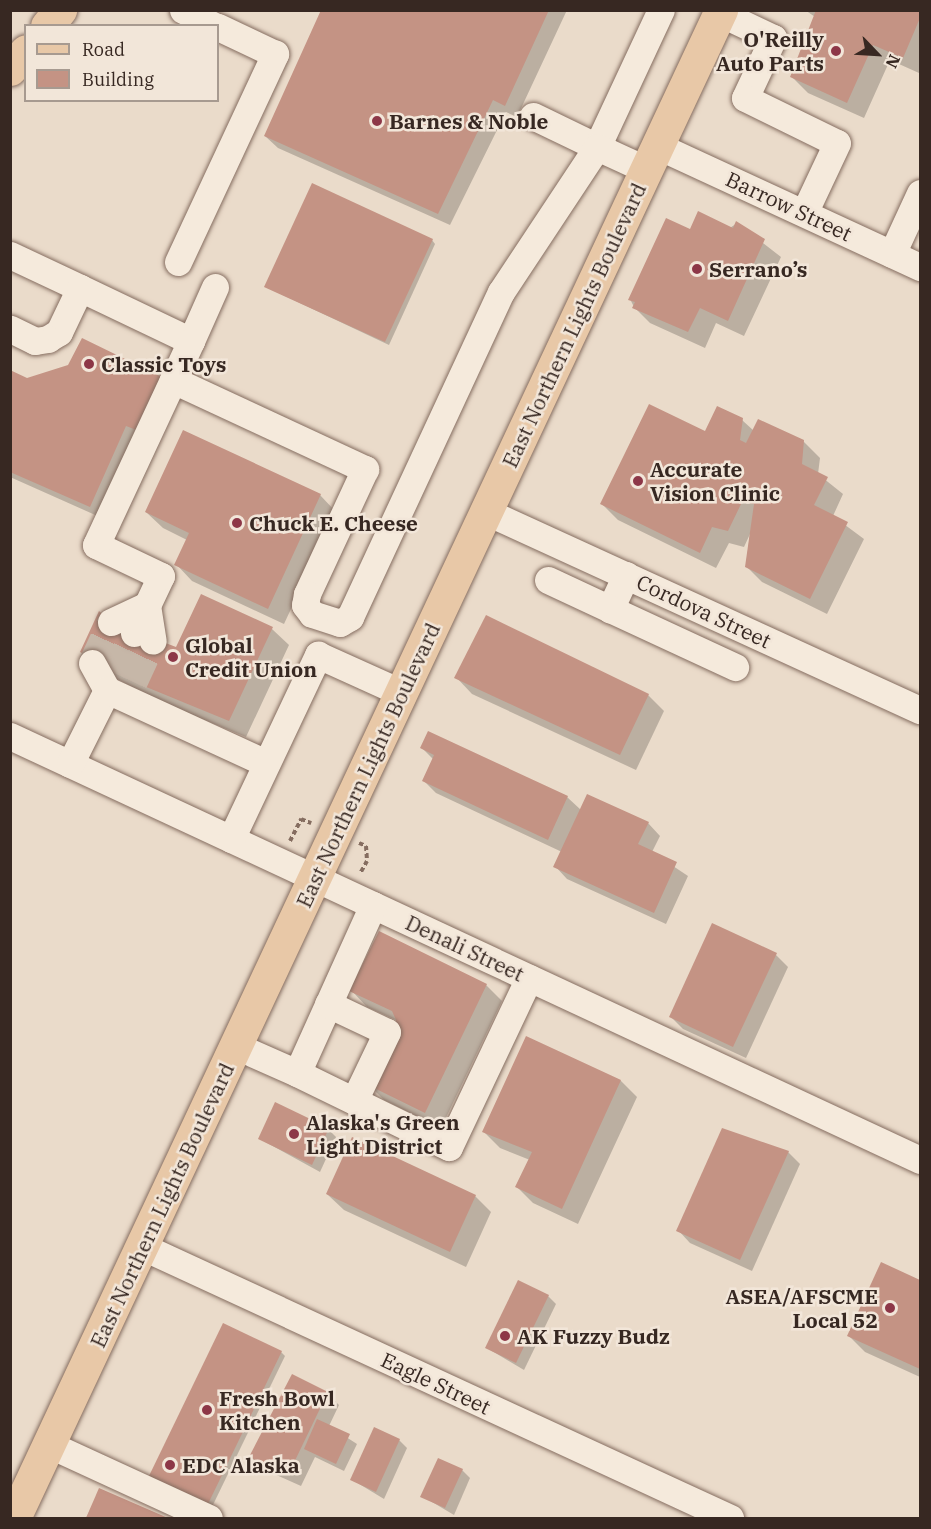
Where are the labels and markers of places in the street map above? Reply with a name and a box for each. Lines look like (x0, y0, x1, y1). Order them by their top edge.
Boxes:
place label: O'Reilly Auto Parts (716, 26, 824, 76)
marker: O'Reilly Auto Parts (829, 44, 843, 58)
place label: Barnes & Noble (389, 108, 548, 134)
marker: Barnes & Noble (370, 114, 384, 128)
place label: Serrano’s (709, 256, 807, 282)
marker: Serrano’s (690, 262, 704, 276)
place label: Classic Toys (101, 351, 227, 377)
marker: Classic Toys (82, 357, 96, 371)
place label: Accurate Vision Clinic (650, 456, 780, 506)
marker: Accurate Vision Clinic (631, 474, 645, 488)
place label: Chuck E. Cheese (249, 510, 418, 536)
marker: Chuck E. Cheese (230, 516, 244, 530)
place label: Global Credit Union (185, 632, 317, 682)
marker: Global Credit Union (166, 650, 180, 664)
place label: Alaska's Green Light District (306, 1109, 460, 1159)
marker: Alaska's Green Light District (287, 1127, 301, 1141)
place label: ASEA/AFSCME Local 52 (726, 1283, 878, 1333)
marker: ASEA/AFSCME Local 52 (883, 1301, 897, 1315)
place label: AK Fuzzy Budz (517, 1323, 670, 1349)
marker: AK Fuzzy Budz (498, 1329, 512, 1343)
place label: Fresh Bowl Kitchen (219, 1385, 335, 1435)
marker: Fresh Bowl Kitchen (200, 1403, 214, 1417)
place label: EDC Alaska (182, 1452, 300, 1478)
marker: EDC Alaska (163, 1458, 177, 1472)

